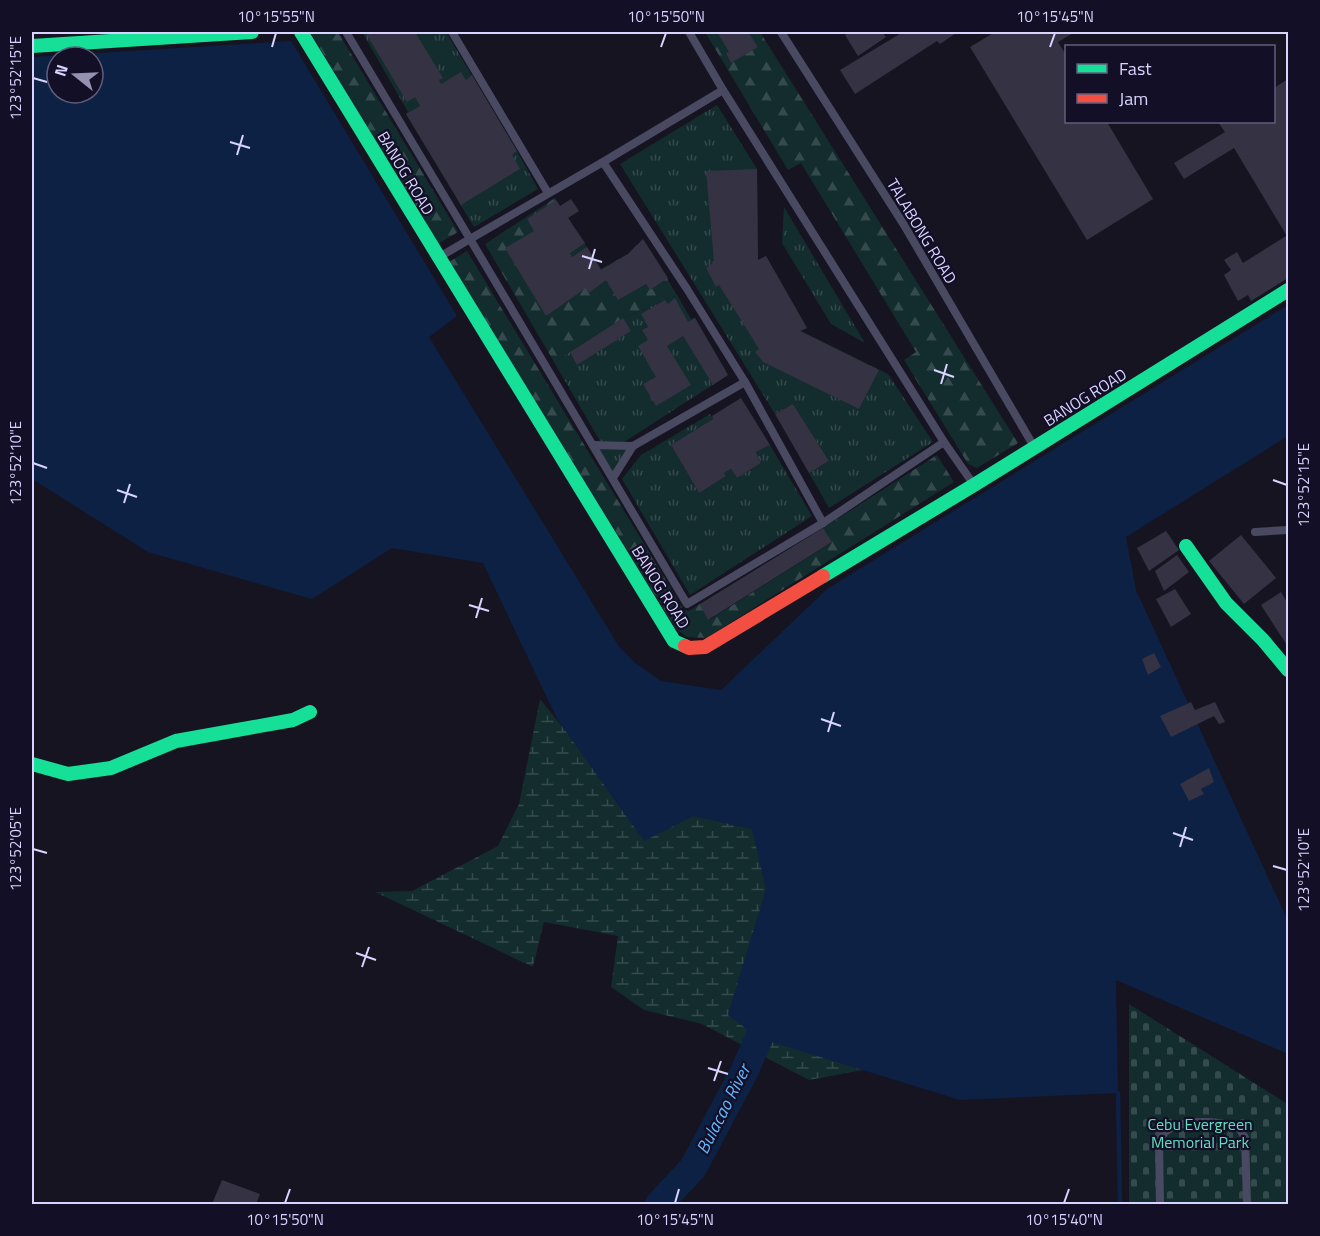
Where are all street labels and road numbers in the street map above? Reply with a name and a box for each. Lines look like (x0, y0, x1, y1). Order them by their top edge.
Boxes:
street label: BANOG ROAD (371, 126, 441, 220)
street label: TALABONG ROAD (881, 174, 963, 288)
street label: BANOG ROAD (1039, 362, 1131, 432)
street label: BANOG ROAD (626, 541, 696, 633)

